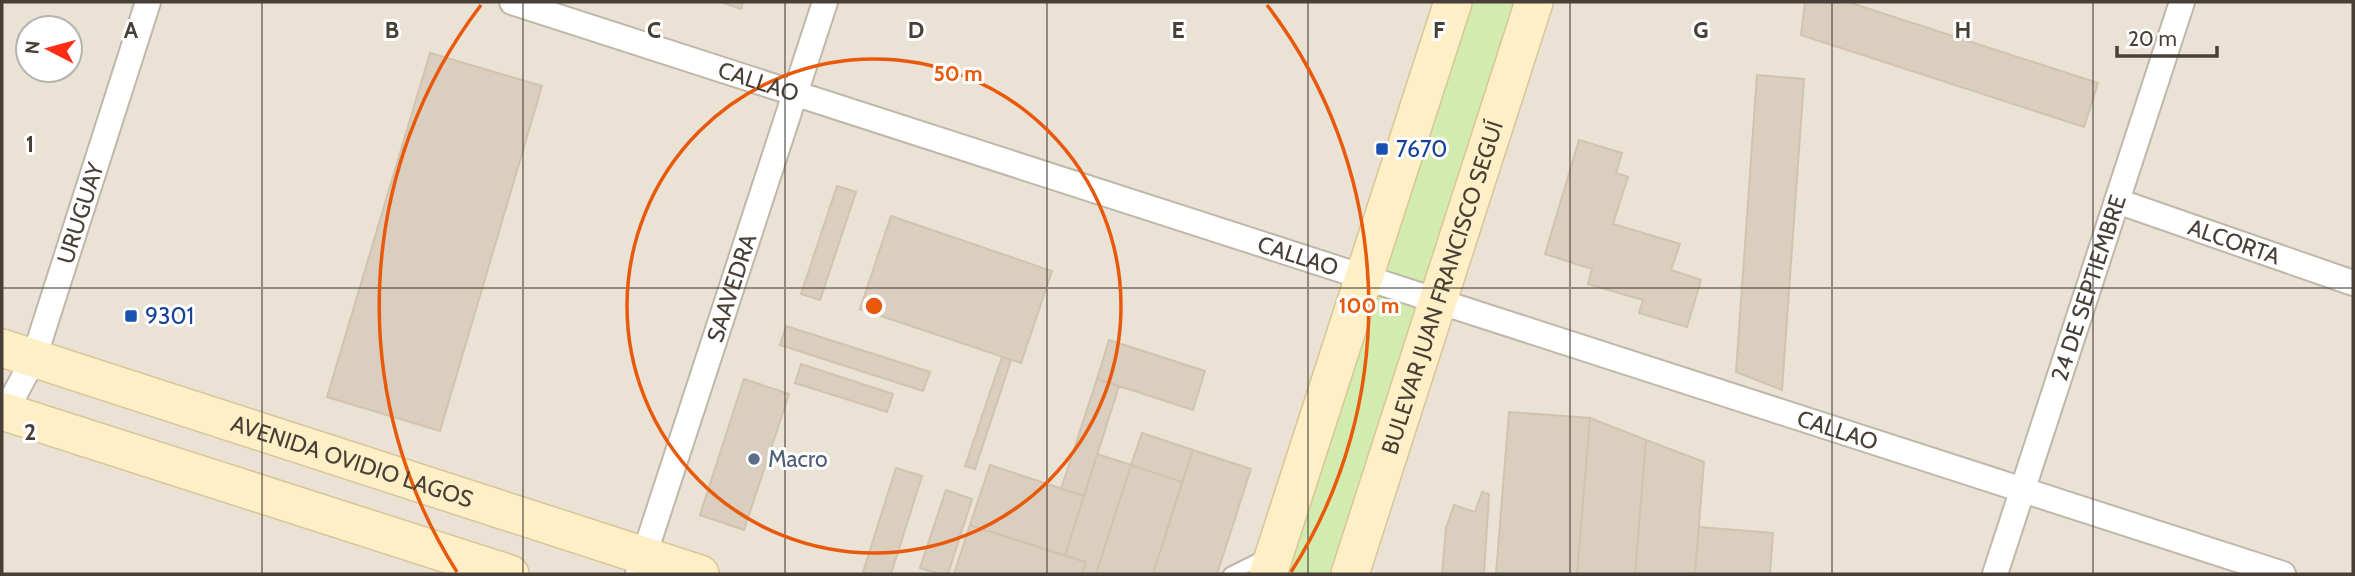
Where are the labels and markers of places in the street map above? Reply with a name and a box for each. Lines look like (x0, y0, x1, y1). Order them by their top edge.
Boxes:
place label: 7670 (1396, 135, 1447, 163)
marker: 7670 (1374, 141, 1390, 157)
centre of rings (862, 294, 886, 318)
place label: 9301 (145, 302, 194, 330)
marker: 9301 (123, 308, 139, 324)
place label: Macro (768, 445, 828, 473)
marker: Macro (746, 451, 762, 467)

